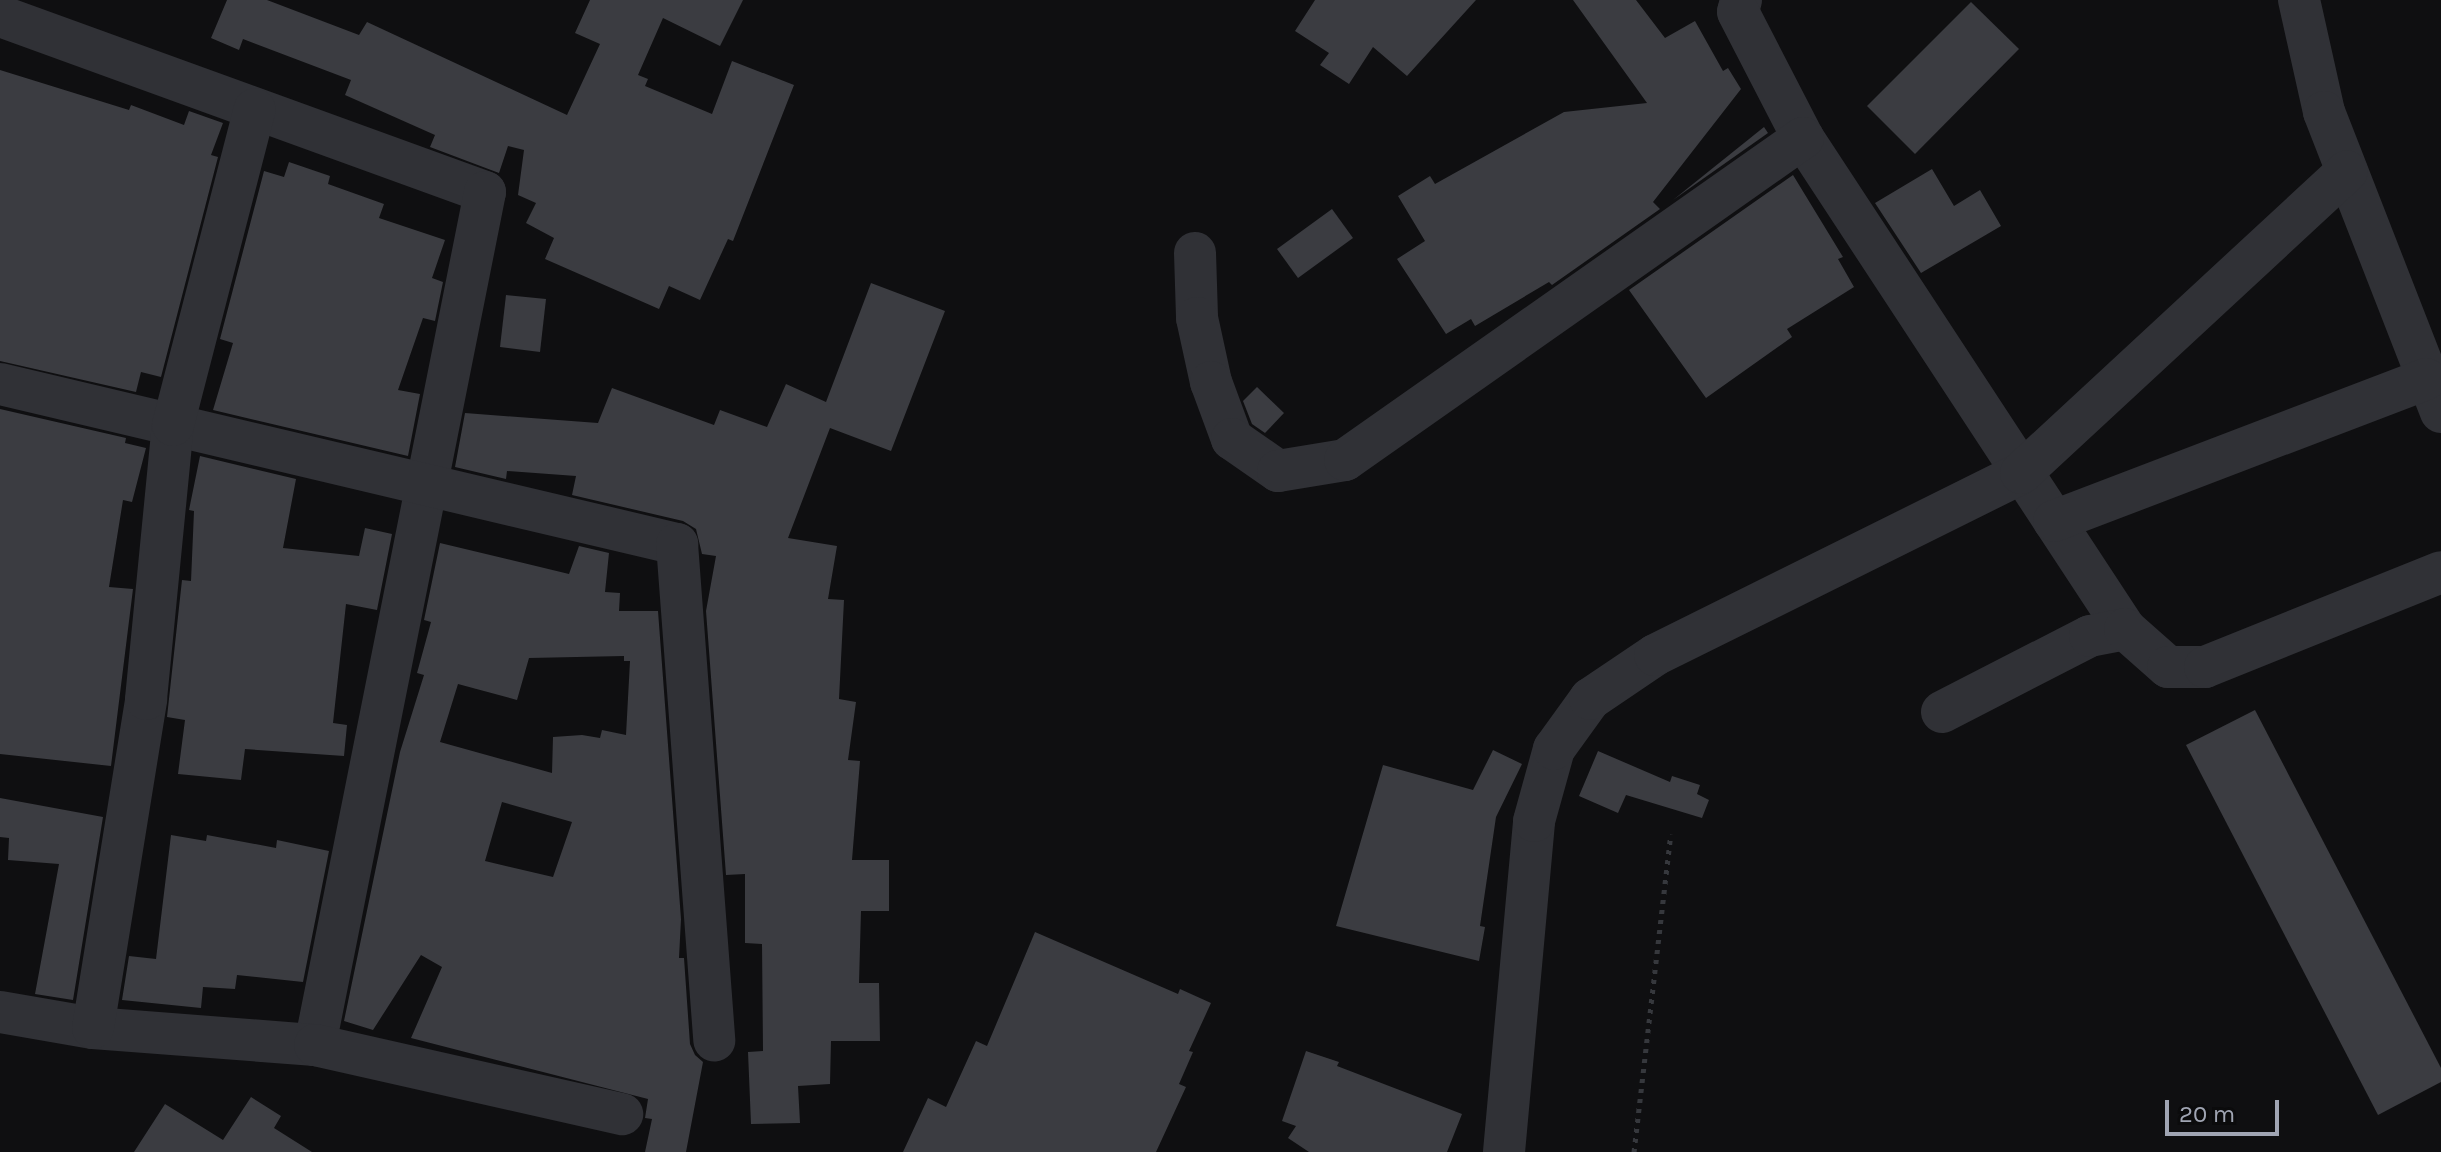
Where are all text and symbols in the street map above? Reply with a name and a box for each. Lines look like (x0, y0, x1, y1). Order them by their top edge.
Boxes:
scale bar (2169, 1084, 2283, 1134)
text: 20 m (2179, 1100, 2235, 1128)

